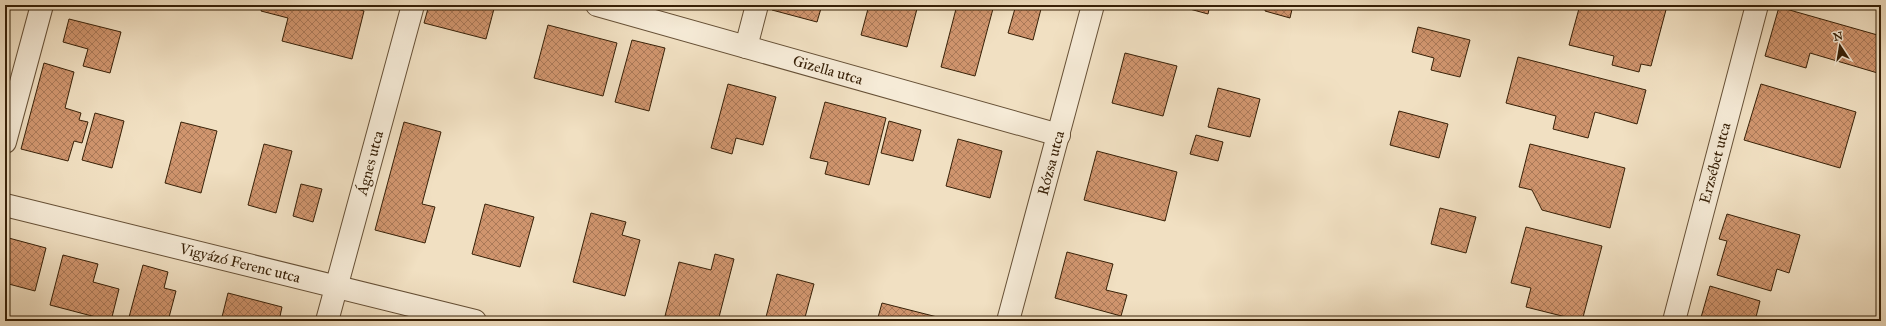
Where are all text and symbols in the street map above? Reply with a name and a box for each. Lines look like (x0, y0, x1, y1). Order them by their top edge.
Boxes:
north arrow (1820, 26, 1860, 66)
text: N (1832, 29, 1845, 44)
street label: Gizella utca (791, 51, 866, 89)
street label: Erzsébet utca (1696, 120, 1735, 205)
street label: Ágnes utca (352, 128, 387, 198)
street label: Rózsa utca (1034, 128, 1068, 197)
street label: Vigyázó Ferenc utca (177, 239, 303, 287)

